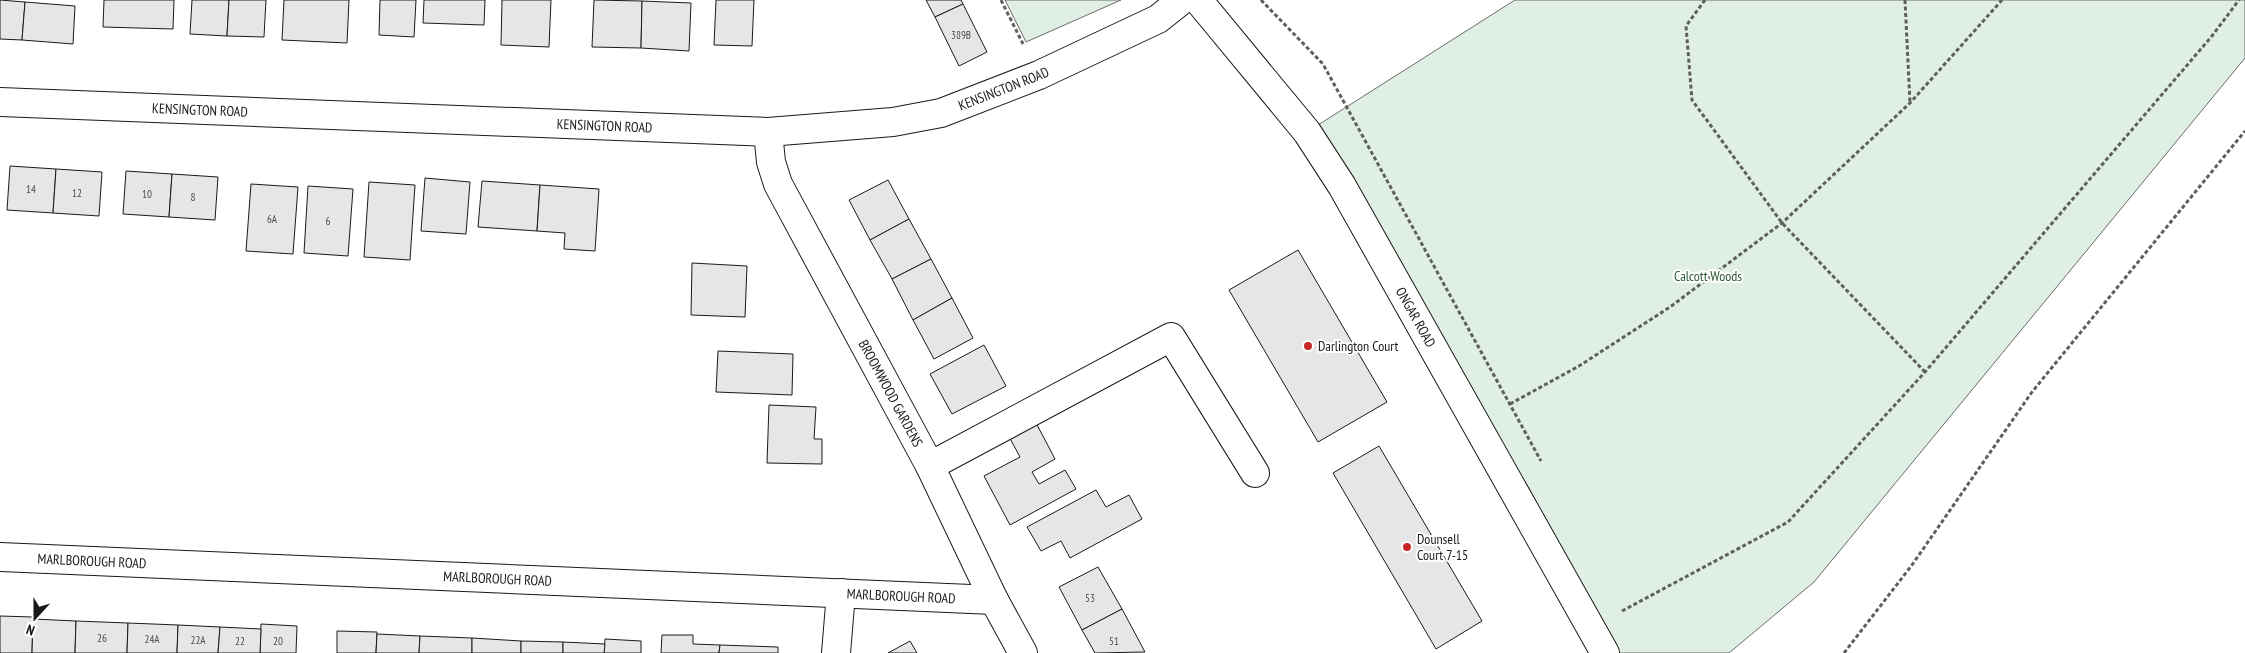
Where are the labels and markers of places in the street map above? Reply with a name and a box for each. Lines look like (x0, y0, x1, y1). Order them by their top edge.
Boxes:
place label: Darlington Court (1318, 337, 1398, 355)
marker: Darlington Court (1302, 340, 1314, 352)
place label: Dounsell Court 7-15 (1417, 530, 1468, 564)
marker: Dounsell Court 7-15 (1401, 541, 1413, 553)

